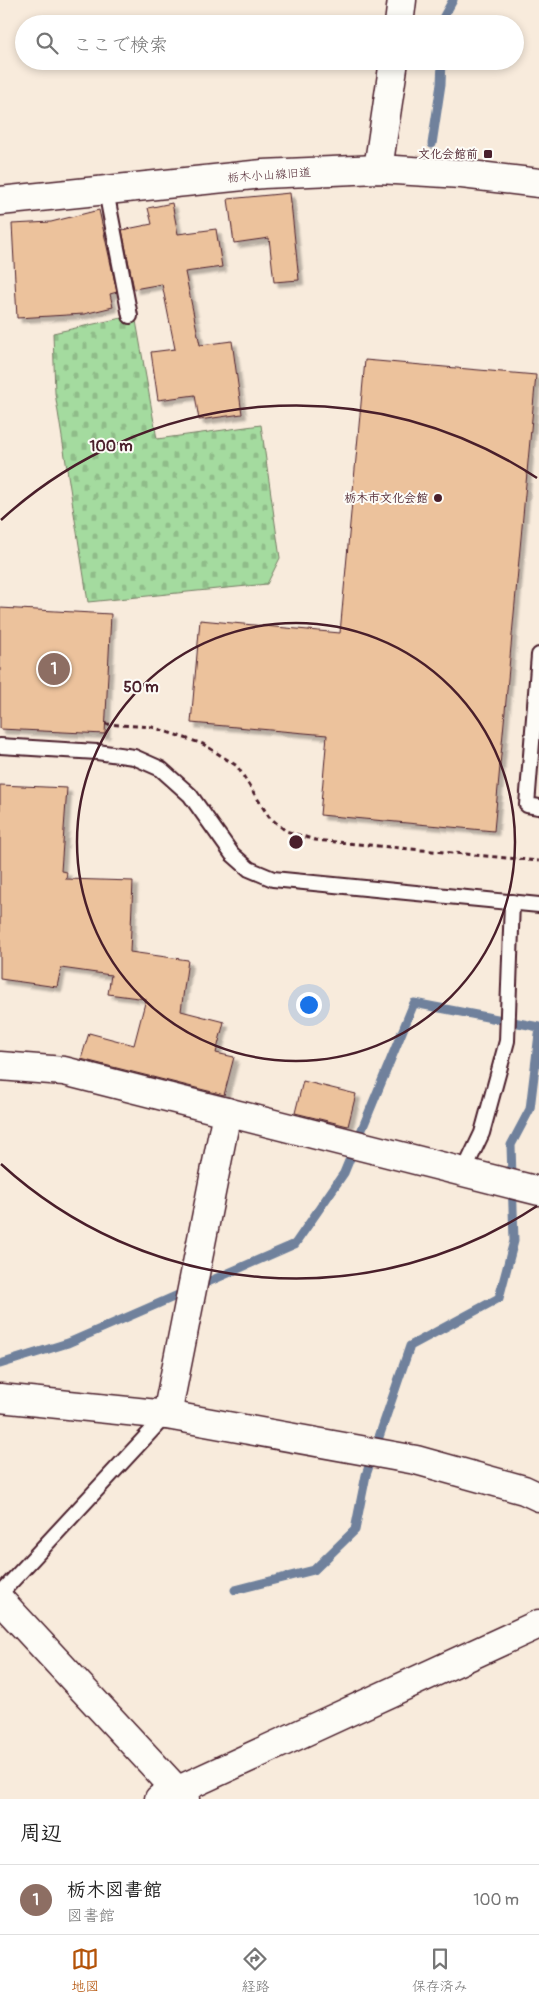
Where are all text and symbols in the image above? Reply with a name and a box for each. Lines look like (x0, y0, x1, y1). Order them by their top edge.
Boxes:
search box (15, 15, 524, 70)
icon: search (33, 29, 61, 57)
text: ここで検索 (73, 33, 168, 57)
place label: 文化会館前 (418, 147, 478, 162)
marker: 文化会館前 (482, 148, 494, 160)
street label: 栃木小山線旧道 (227, 165, 311, 186)
text: 100 m (90, 437, 132, 456)
place label: 栃木市文化会館 (344, 491, 428, 506)
marker: 栃木市文化会館 (432, 492, 444, 504)
pin: 1 (38, 650, 70, 688)
text: 50 m (124, 678, 158, 697)
centre of rings (287, 833, 305, 851)
your location (296, 992, 322, 1018)
text: 周辺 (20, 1820, 62, 1847)
text: 栃木図書館 (67, 1878, 162, 1902)
text: 1 (33, 1890, 39, 1910)
text: 100 m (473, 1890, 519, 1910)
text: 図書館 (67, 1906, 115, 1926)
tab: 地図 (71, 1945, 99, 1995)
tab: 経路 (241, 1945, 269, 1995)
tab: 保存済み (412, 1945, 468, 1995)

